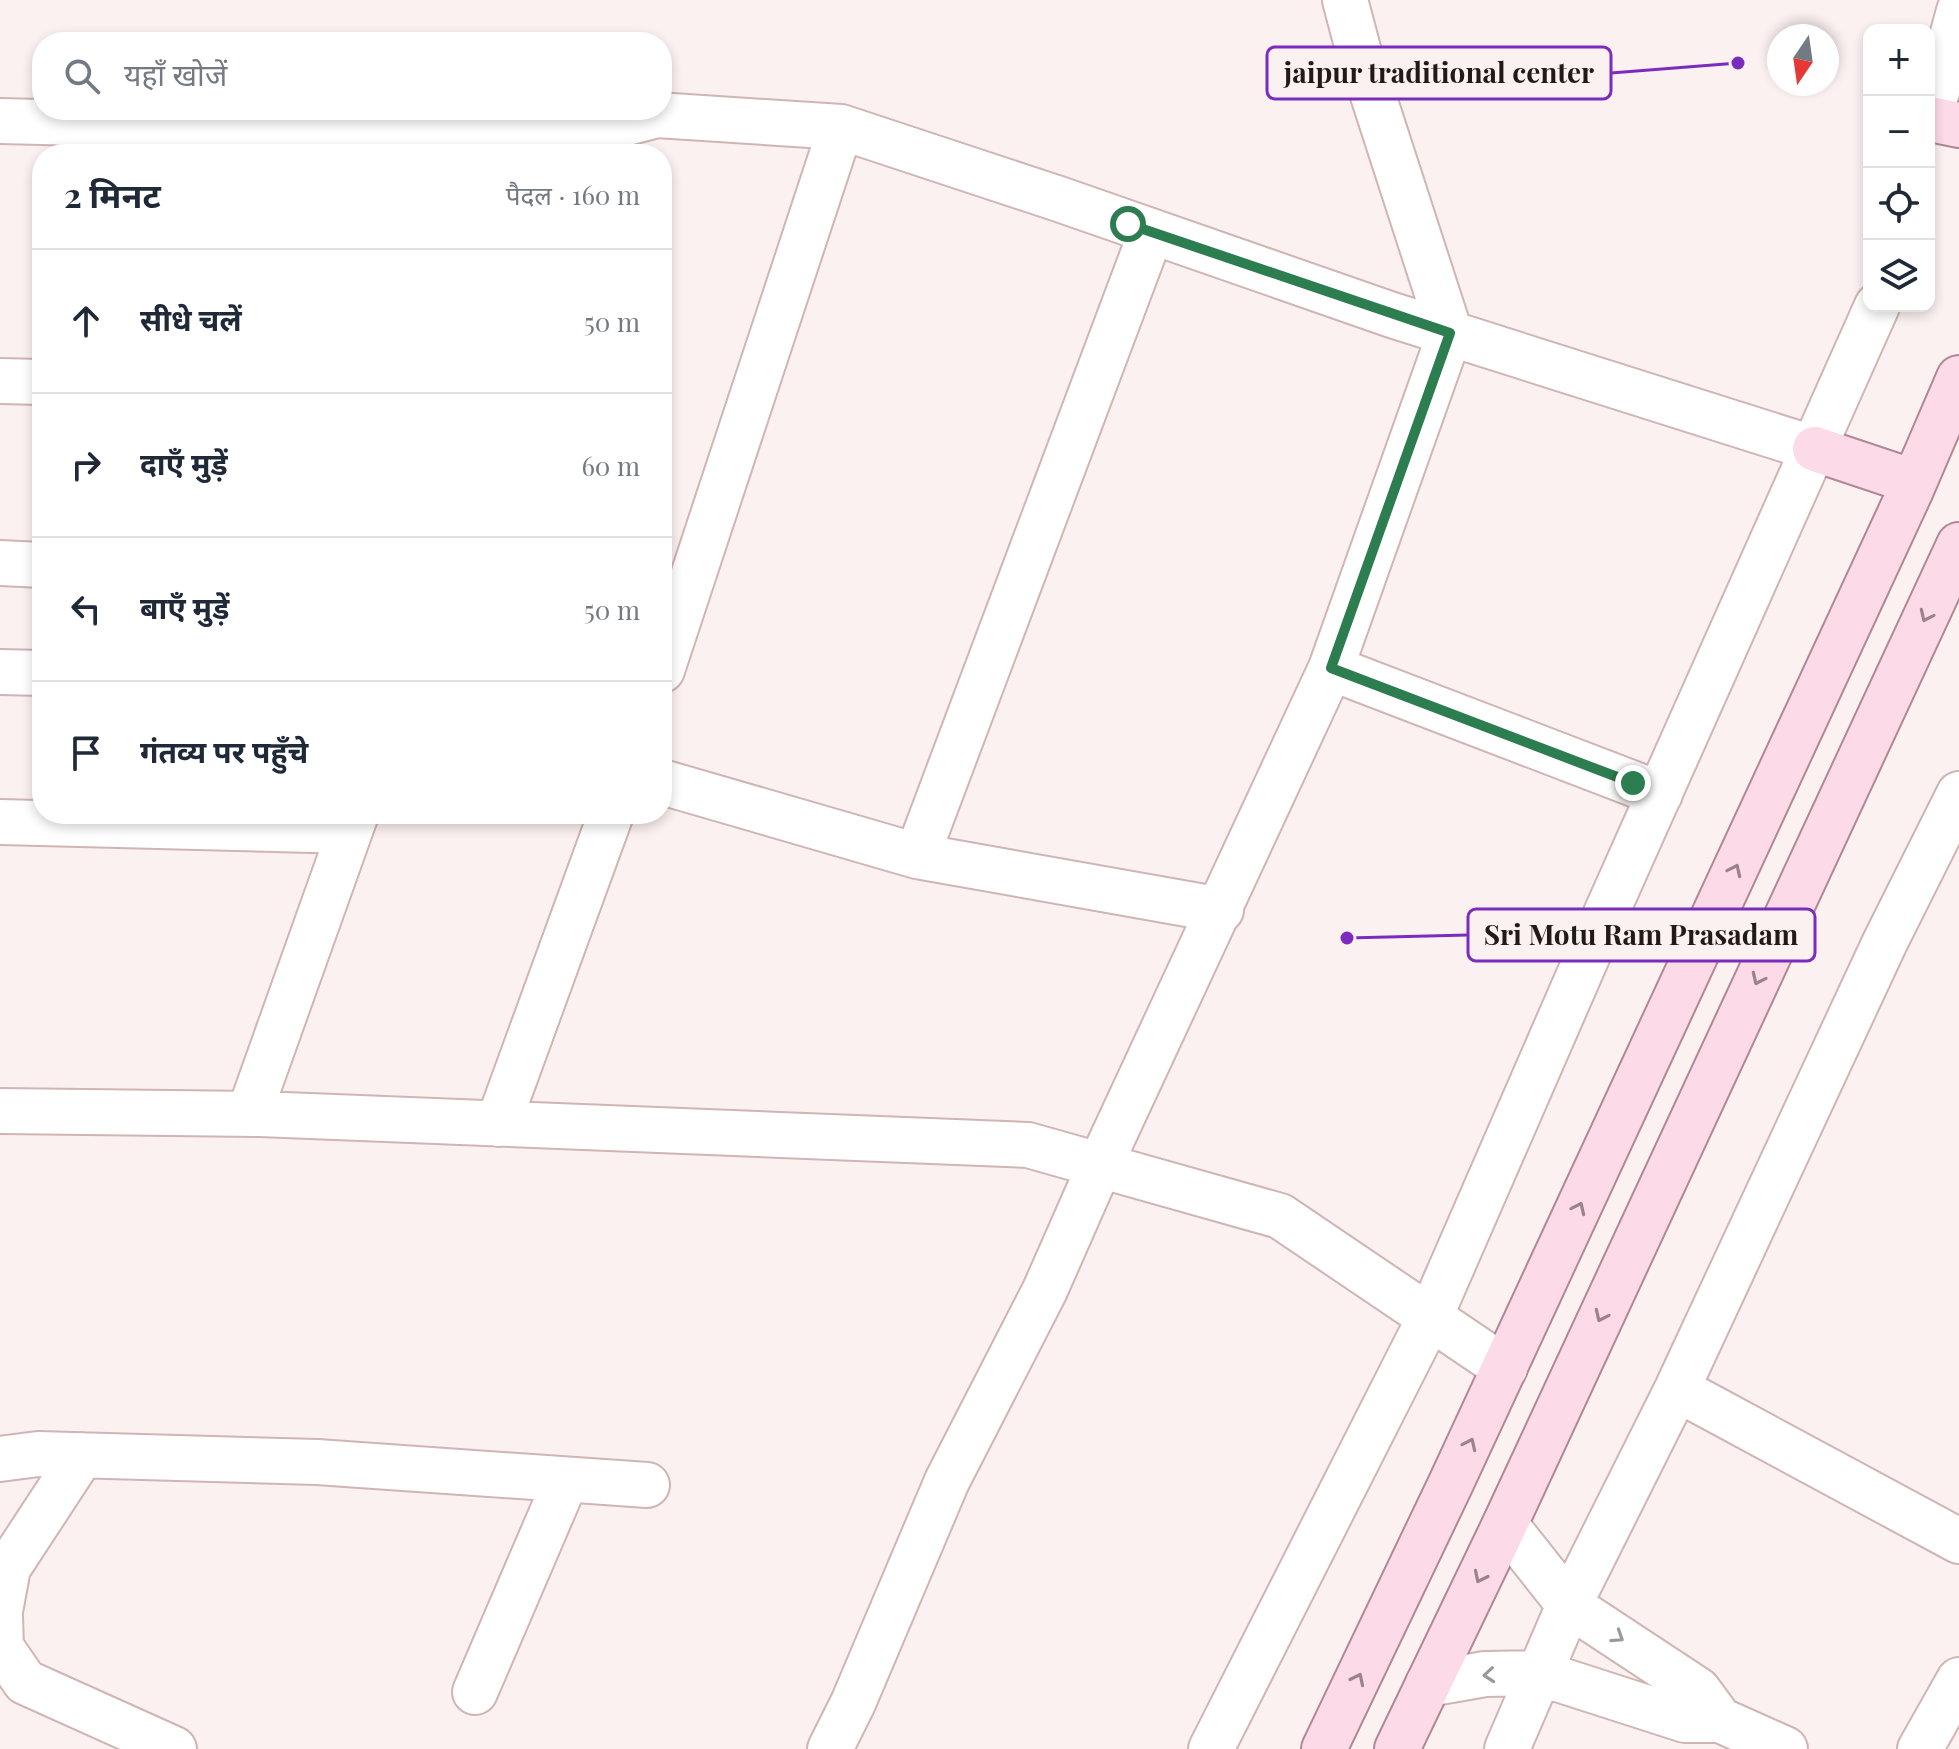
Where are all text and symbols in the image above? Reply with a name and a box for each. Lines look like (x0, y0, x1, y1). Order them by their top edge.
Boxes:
north arrow (1767, 24, 1839, 96)
map controls (1863, 24, 1935, 312)
button: + (1863, 24, 1935, 96)
search box (32, 32, 672, 120)
callout: jaipur traditional center (1267, 47, 1611, 99)
text: jaipur traditional center (1283, 53, 1594, 90)
icon: search (60, 54, 104, 98)
text: यहाँ खोजें (124, 54, 227, 94)
button: − (1863, 96, 1935, 168)
button: locate (1863, 168, 1935, 240)
text: 2 मिनट (64, 171, 161, 217)
text: पैदल · 160 m (506, 177, 640, 212)
route start (1110, 206, 1146, 242)
button: layers (1863, 240, 1935, 312)
icon: ahead (64, 299, 108, 343)
text: सीधे चलें (140, 299, 242, 339)
text: 50 m (584, 304, 640, 339)
icon: right (64, 443, 108, 487)
text: दाएँ मुड़ें (140, 443, 228, 483)
text: 60 m (581, 448, 640, 483)
icon: left (64, 587, 108, 631)
text: बाएँ मुड़ें (140, 587, 229, 627)
text: 50 m (584, 592, 640, 627)
one-way arrow (1920, 608, 1936, 622)
icon: arrive (64, 731, 108, 775)
text: गंतव्य पर पहुँचे (140, 731, 308, 771)
route end (1615, 765, 1651, 801)
one-way arrow (1725, 864, 1741, 879)
callout: Sri Motu Ram Prasadam (1468, 909, 1815, 961)
text: Sri Motu Ram Prasadam (1484, 915, 1798, 952)
one-way arrow (1752, 971, 1768, 985)
one-way arrow (1569, 1202, 1585, 1216)
one-way arrow (1595, 1308, 1611, 1323)
one-way arrow (1460, 1438, 1476, 1452)
one-way arrow (1474, 1569, 1490, 1584)
one-way arrow (1610, 1628, 1624, 1643)
one-way arrow (1482, 1666, 1495, 1683)
one-way arrow (1348, 1672, 1364, 1687)

